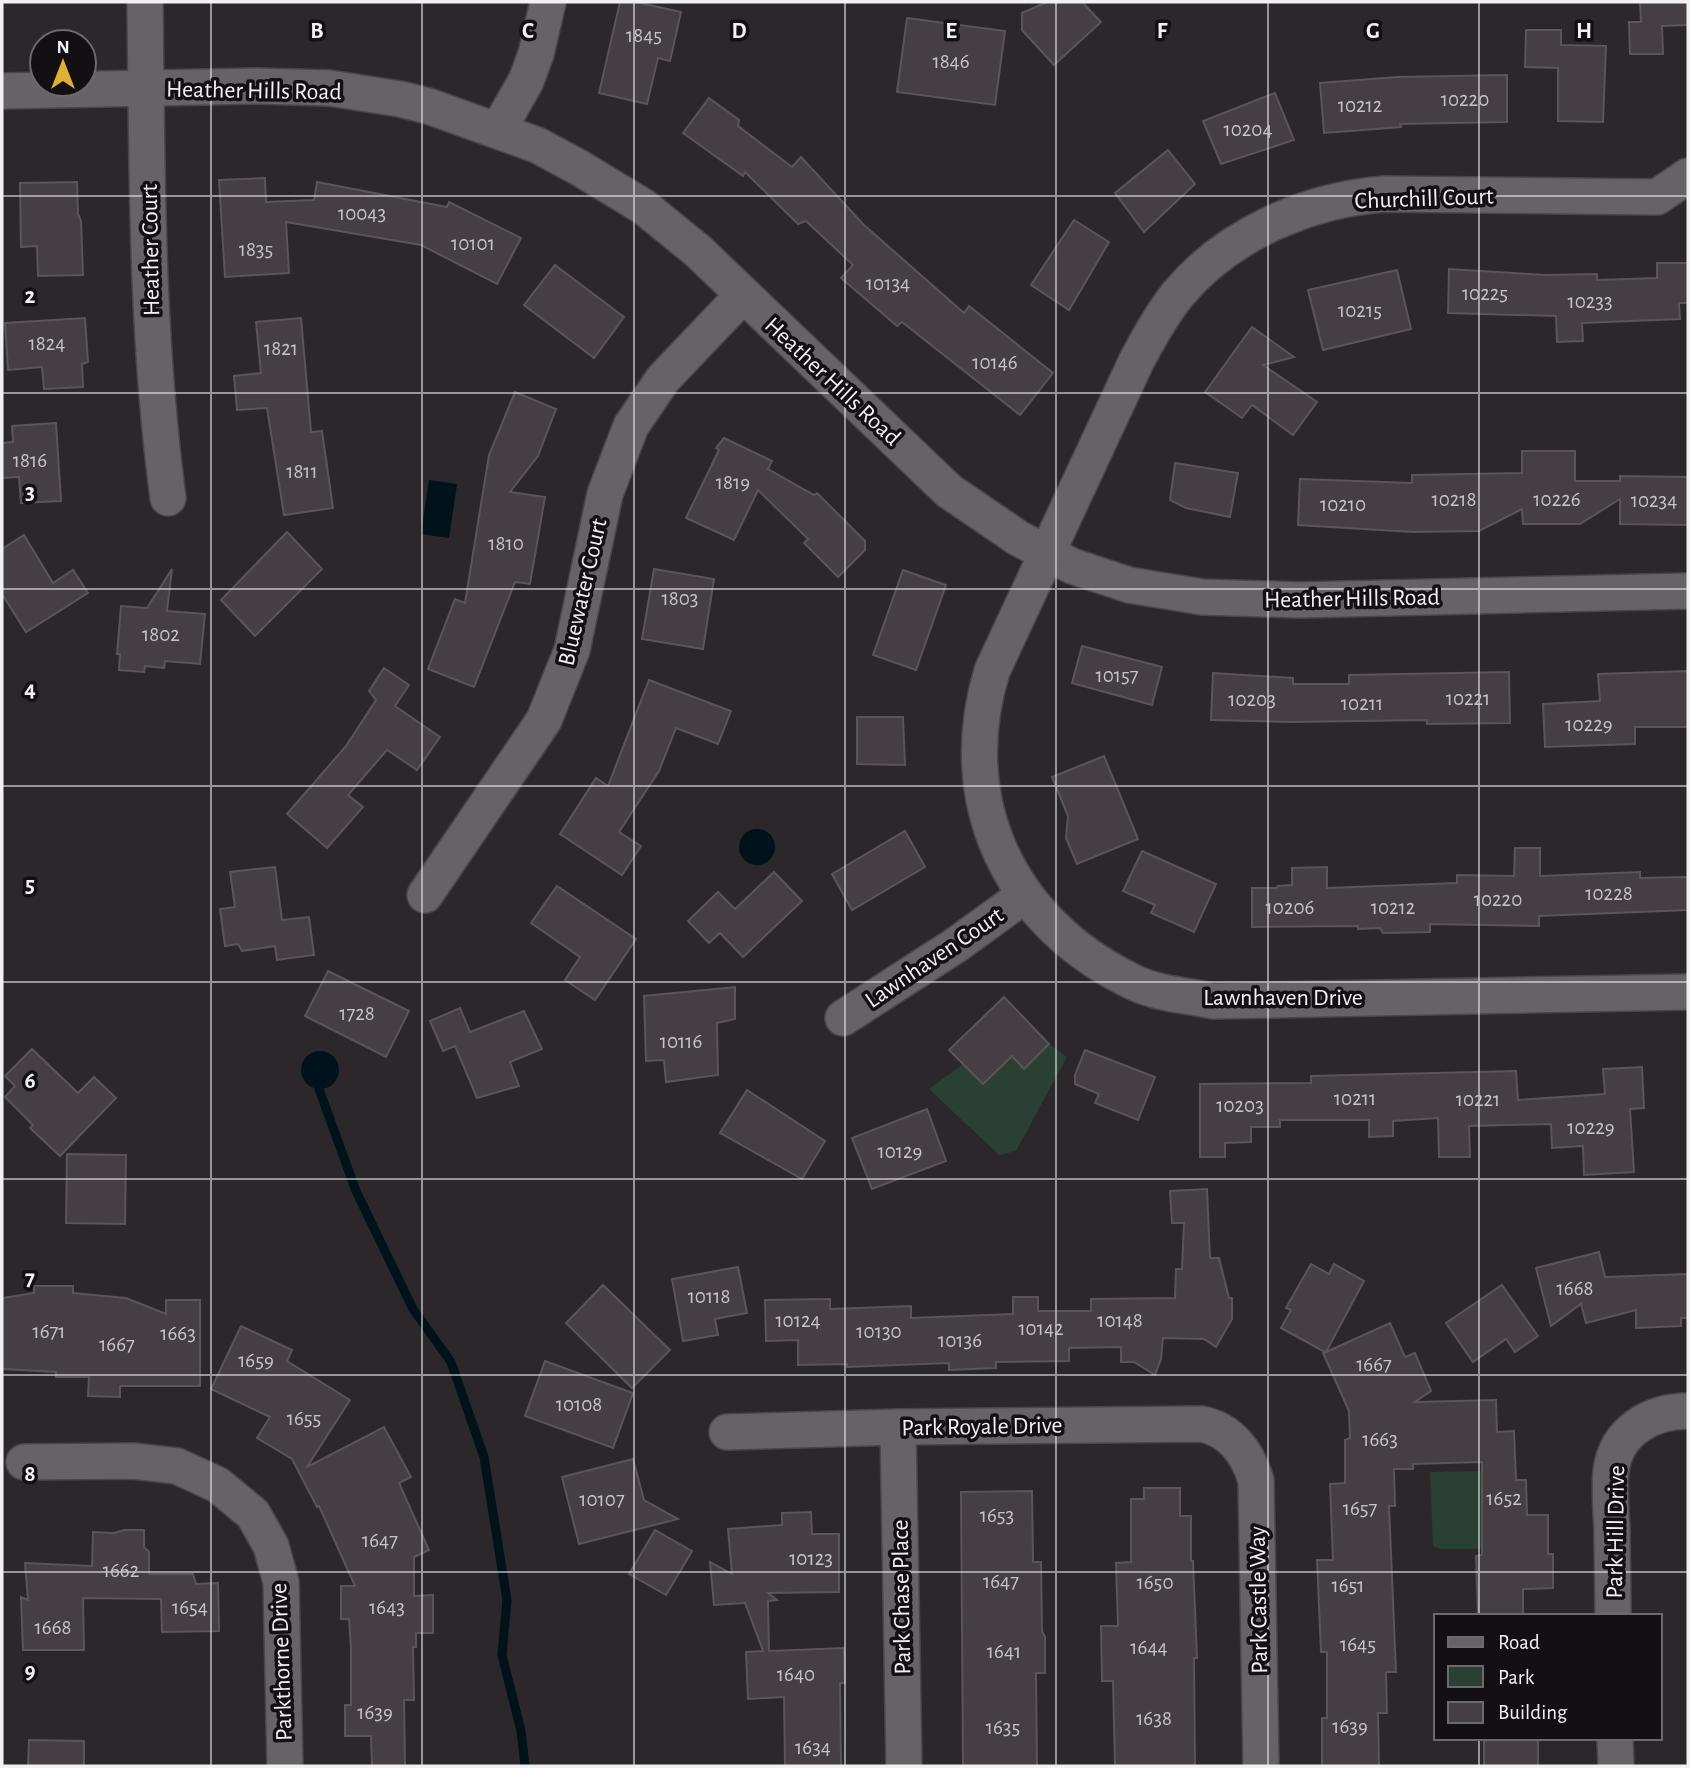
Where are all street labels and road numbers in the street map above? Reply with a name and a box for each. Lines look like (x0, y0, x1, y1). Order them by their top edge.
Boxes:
street label: Heather Hills Road (166, 77, 342, 105)
street label: Heather Court (138, 183, 164, 316)
street label: Churchill Court (1354, 185, 1494, 213)
street label: Heather Hills Road (760, 313, 905, 450)
street label: Bluewater Court (554, 516, 612, 668)
street label: Heather Hills Road (1264, 585, 1440, 613)
street label: Lawnhaven Court (861, 903, 1008, 1013)
street label: Lawnhaven Drive (1203, 986, 1363, 1010)
street label: Park Royale Drive (901, 1414, 1063, 1440)
street label: Park Hill Drive (1603, 1465, 1629, 1599)
street label: Park Chase Place (889, 1519, 915, 1675)
street label: Park Castle Way (1246, 1526, 1272, 1674)
street label: Parkthorne Drive (267, 1583, 297, 1741)

